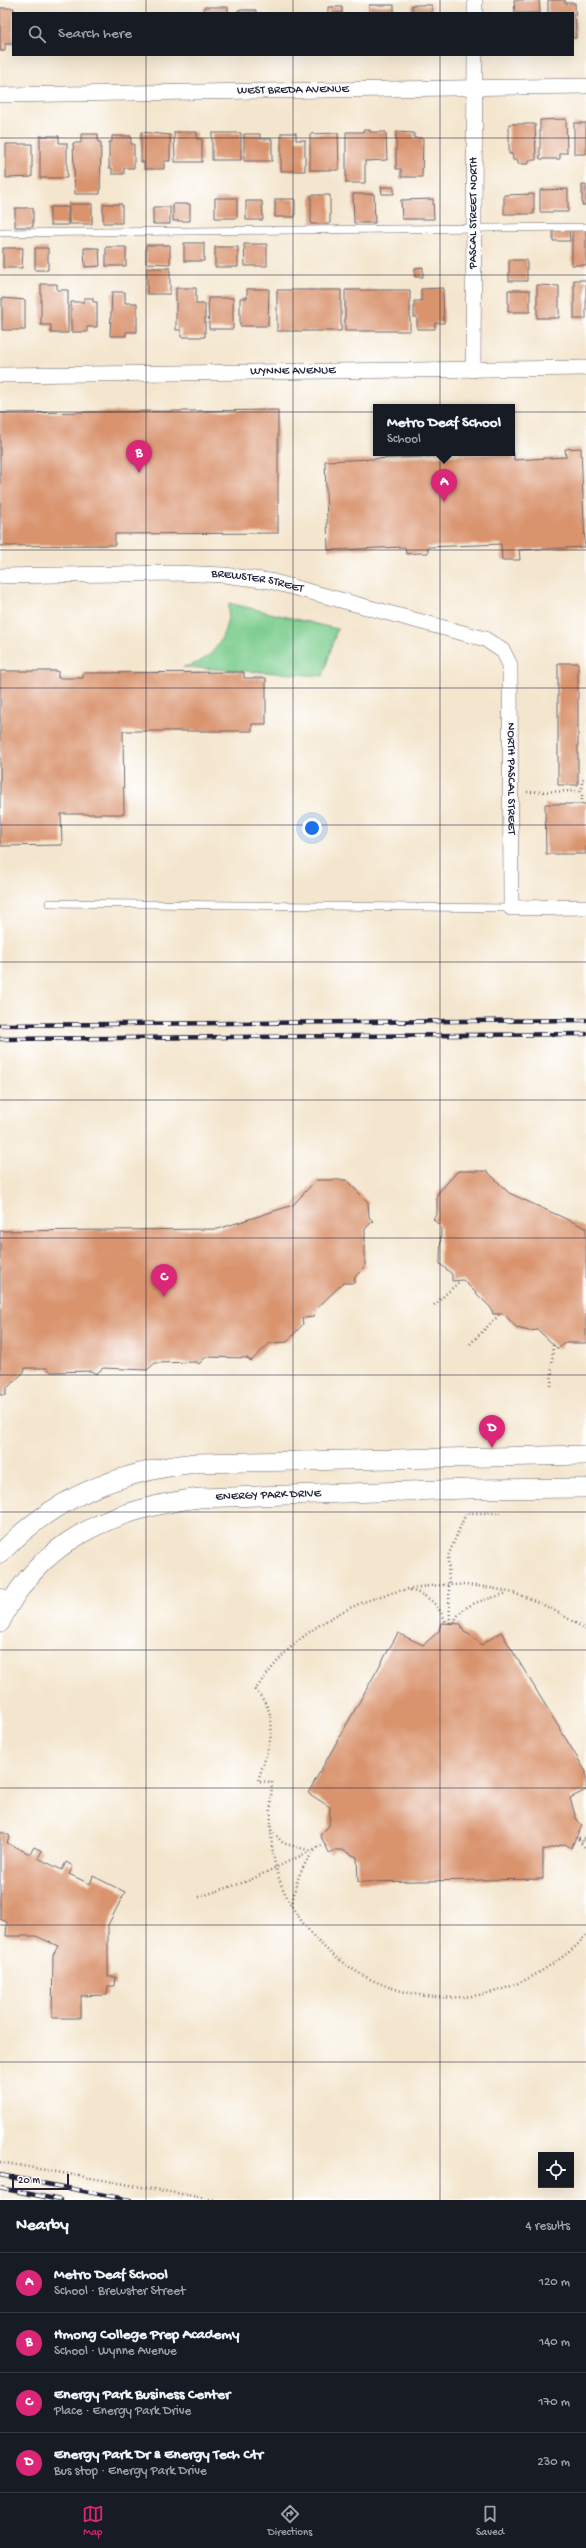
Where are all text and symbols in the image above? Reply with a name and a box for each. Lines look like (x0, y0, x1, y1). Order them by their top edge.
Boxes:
search box (12, 12, 574, 56)
icon: search (26, 23, 48, 45)
text: Search here (58, 25, 132, 43)
street label: WEST BREDA AVENUE (237, 83, 350, 98)
street label: PASCAL STREET NORTH (467, 157, 481, 270)
street label: WYNNE AVENUE (250, 364, 336, 379)
popup (373, 404, 515, 456)
text: Metro Deaf School (387, 414, 501, 432)
text: School (387, 432, 421, 447)
pin: B (126, 440, 152, 473)
pin: A (431, 469, 457, 502)
street label: BREWSTER STREET (210, 567, 306, 597)
street label: NORTH PASCAL STREET (503, 723, 518, 836)
your location (302, 818, 322, 838)
pin: C (151, 1264, 177, 1297)
pin: D (479, 1415, 505, 1448)
street label: ENERGY PARK DRIVE (215, 1487, 322, 1504)
map controls (538, 2152, 574, 2188)
button: locate (538, 2152, 574, 2188)
scale bar (12, 2172, 69, 2191)
text: 20 m (18, 2175, 40, 2187)
text: Nearby (16, 2216, 69, 2236)
text: 4 results (526, 2219, 570, 2234)
text: Metro Deaf School (54, 2266, 168, 2284)
text: A (25, 2275, 33, 2290)
text: 120 m (539, 2275, 570, 2290)
text: School · Brewster Street (54, 2284, 185, 2299)
text: Hmong College Prep Academy (54, 2326, 239, 2344)
text: B (26, 2335, 32, 2350)
text: 140 m (539, 2335, 570, 2350)
text: School · Wynne Avenue (54, 2344, 177, 2359)
text: Energy Park Business Center (54, 2386, 230, 2404)
text: C (25, 2395, 33, 2410)
text: 170 m (538, 2395, 570, 2410)
text: Place · Energy Park Drive (54, 2404, 191, 2419)
text: Energy Park Dr & Energy Tech Ctr (54, 2446, 263, 2464)
text: D (25, 2455, 33, 2470)
text: 230 m (537, 2455, 570, 2470)
text: Bus stop · Energy Park Drive (54, 2464, 207, 2479)
tab: Map (82, 2503, 104, 2539)
tab: Directions (268, 2503, 312, 2539)
tab: Saved (476, 2503, 504, 2539)

